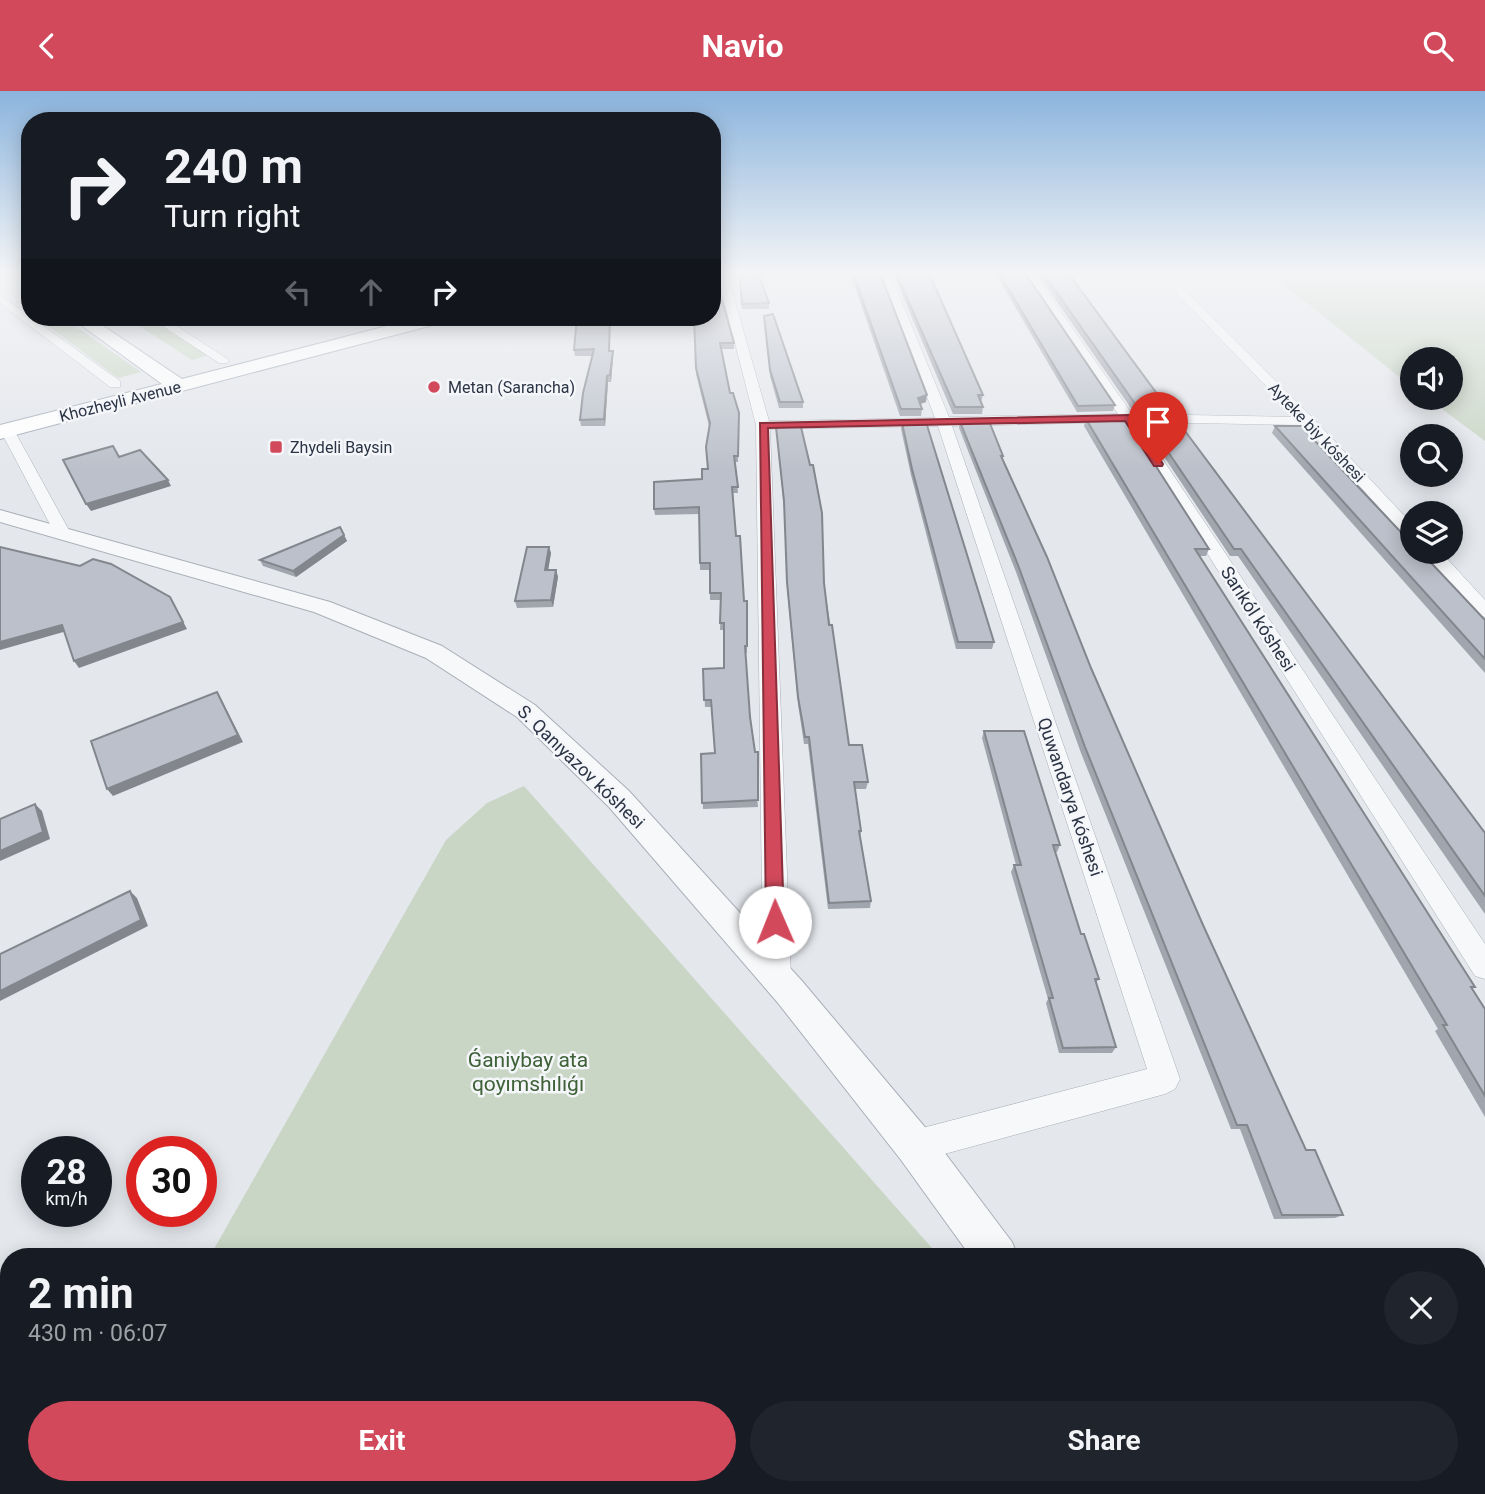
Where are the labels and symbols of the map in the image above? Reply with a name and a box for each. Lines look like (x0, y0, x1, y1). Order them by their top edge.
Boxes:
street label: Khozheyli Avenue (57, 377, 183, 426)
place label: Metan (Sarancha) (448, 378, 575, 397)
marker: Metan (Sarancha) (426, 379, 442, 395)
street label: Ayteke biy kóshesi (1264, 379, 1369, 486)
pin (1128, 392, 1188, 464)
place label: Zhydeli Baysin (290, 438, 392, 457)
marker: Zhydeli Baysin (268, 439, 284, 455)
street label: Sarıkól kóshesi (1217, 562, 1300, 675)
street label: S. Qanıyazov kóshesi (513, 701, 649, 833)
street label: Quwandarya kóshesi (1033, 715, 1107, 879)
position arrow (738, 885, 812, 959)
park label: Ǵaniybay ata qoyımshılıǵı (468, 1048, 588, 1096)
speed limit sign: 30 (126, 1136, 217, 1227)

